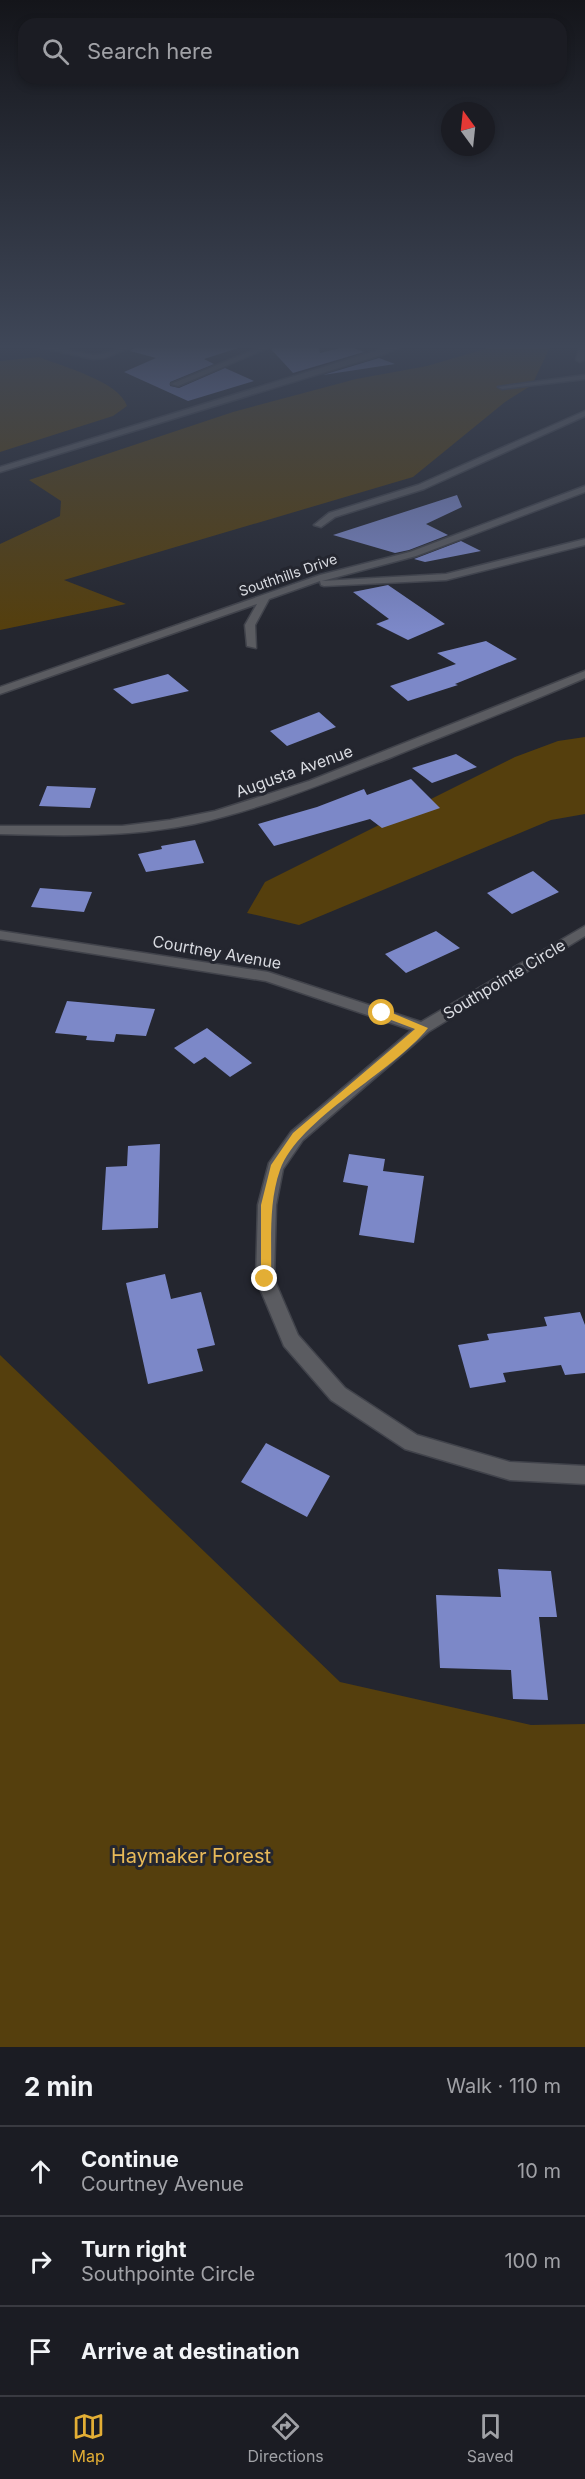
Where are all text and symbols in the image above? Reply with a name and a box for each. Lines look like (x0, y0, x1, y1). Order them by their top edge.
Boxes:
search box (18, 18, 567, 84)
icon: search (39, 35, 72, 68)
text: Search here (87, 38, 213, 64)
north arrow (441, 102, 495, 156)
street label: Southhills Drive (236, 550, 339, 599)
street label: Augusta Avenue (233, 741, 355, 801)
street label: Courtney Avenue (151, 931, 283, 973)
street label: Southpointe Circle (439, 935, 569, 1023)
route start (368, 999, 394, 1025)
route end (251, 1265, 277, 1291)
park label: Haymaker Forest (111, 1844, 272, 1868)
text: 2 min (24, 2071, 94, 2102)
text: Walk · 110 m (446, 2074, 561, 2098)
text: Continue (81, 2146, 179, 2172)
icon: ahead (24, 2155, 57, 2188)
text: 10 m (517, 2159, 561, 2183)
text: Courtney Avenue (81, 2172, 244, 2196)
text: Turn right (81, 2236, 187, 2262)
icon: right (24, 2245, 57, 2278)
text: 100 m (504, 2249, 561, 2273)
text: Southpointe Circle (81, 2262, 255, 2286)
icon: arrive (24, 2335, 57, 2368)
text: Arrive at destination (81, 2338, 300, 2364)
tab: Map (71, 2410, 105, 2466)
tab: Directions (248, 2410, 324, 2466)
tab: Saved (467, 2410, 514, 2466)

